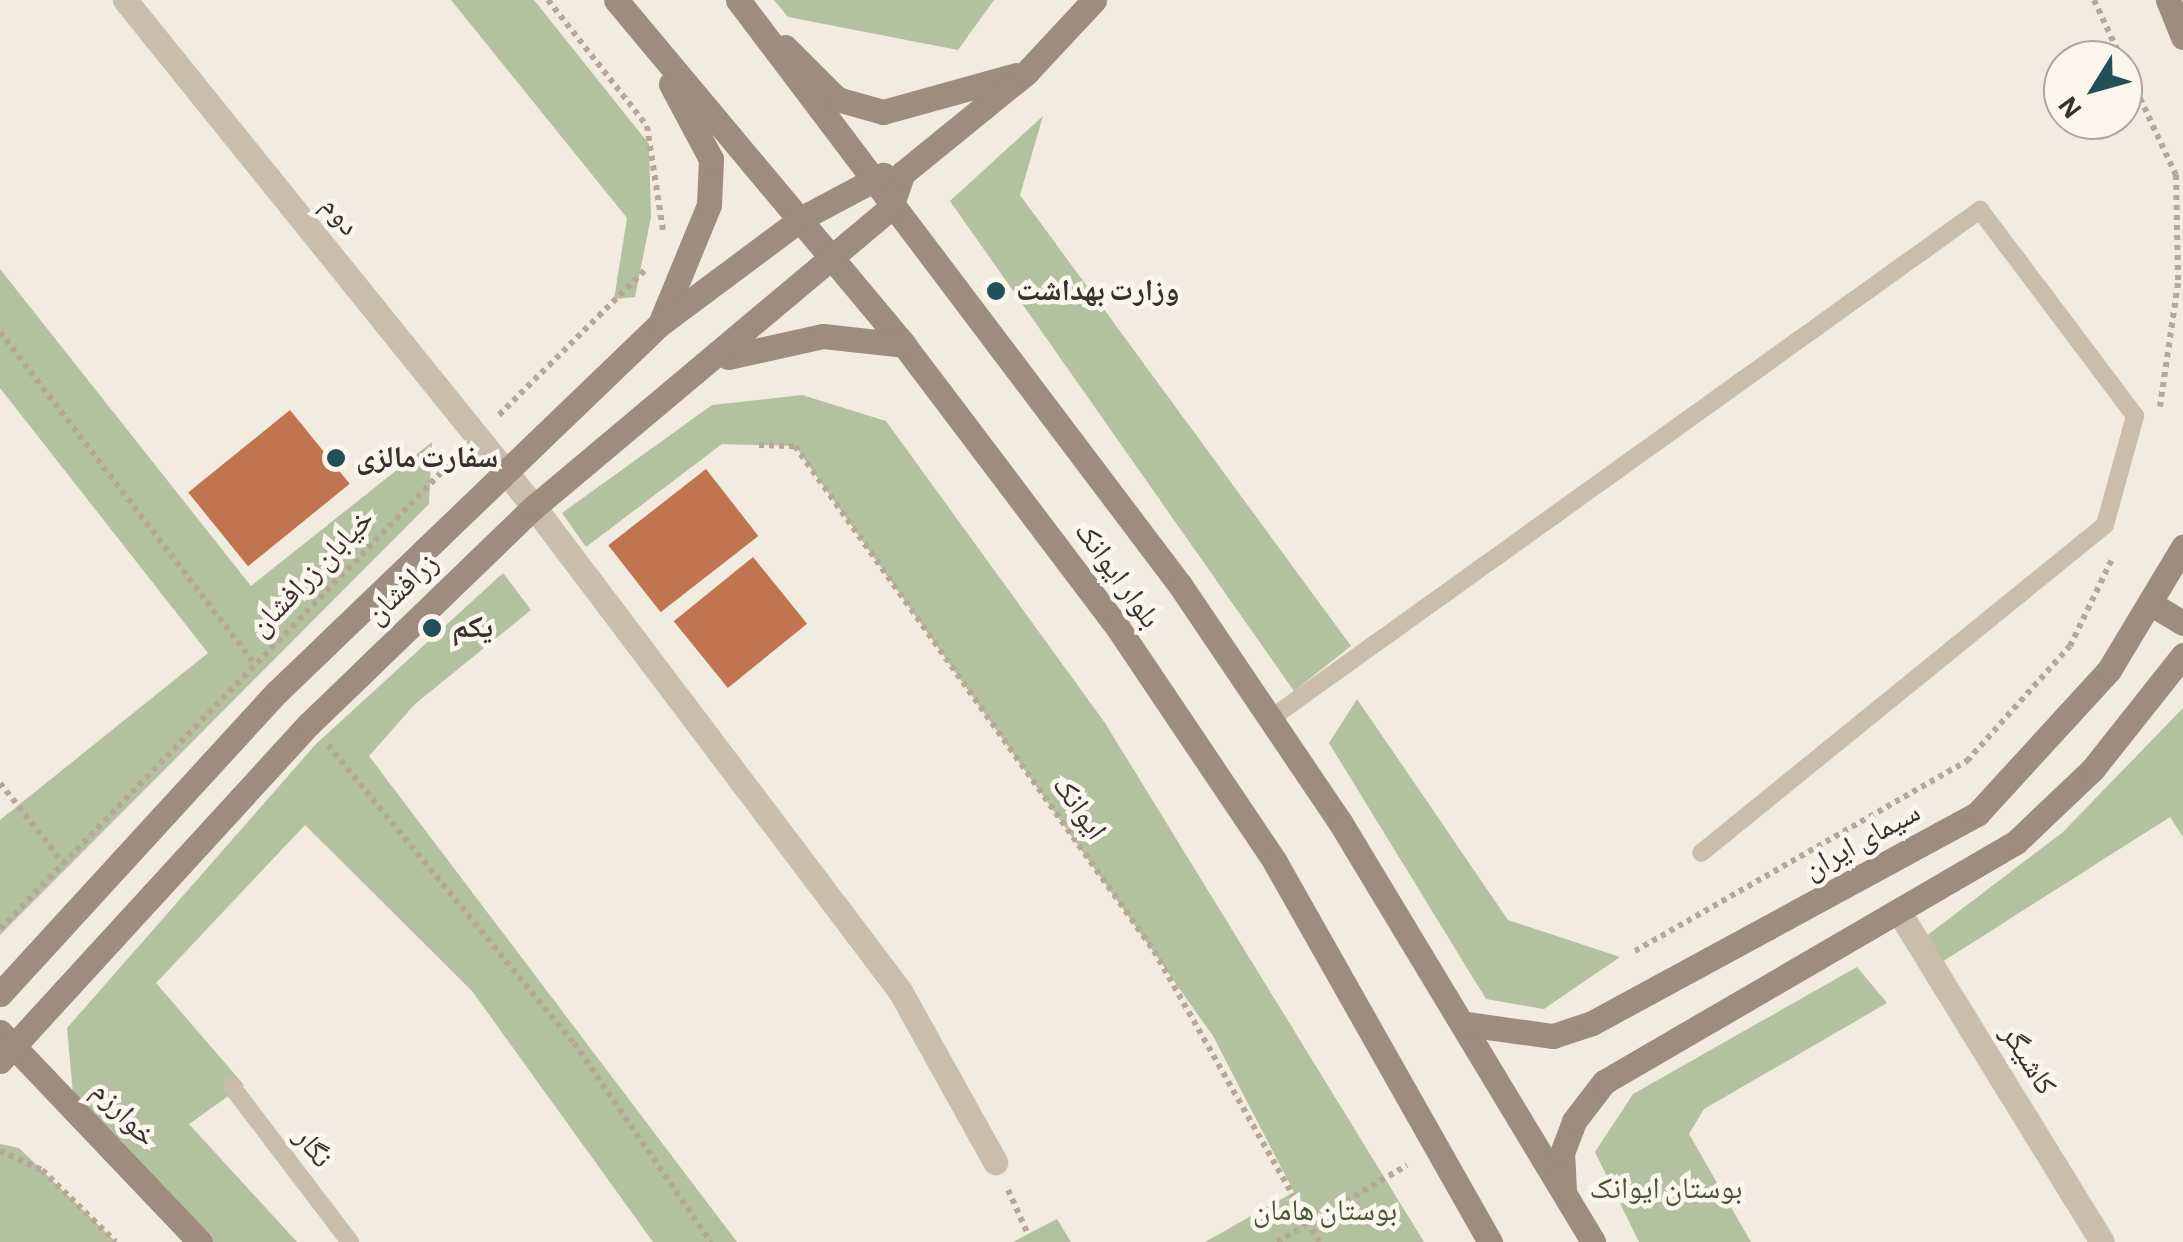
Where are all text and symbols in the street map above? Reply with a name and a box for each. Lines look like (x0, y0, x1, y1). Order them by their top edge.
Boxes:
north arrow (2043, 40, 2143, 140)
text: N (2054, 91, 2088, 123)
street label: دوم (313, 189, 367, 243)
place label: وزارت بهداشت (1016, 273, 1179, 309)
marker: وزارت بهداشت (985, 280, 1007, 302)
place label: سفارت مالزی (356, 440, 498, 476)
marker: سفارت مالزی (325, 447, 347, 469)
street label: خیابان زرافشان (242, 502, 382, 644)
street label: بلوار ایوانک (1066, 514, 1168, 636)
street label: زرافشان (358, 546, 446, 632)
place label: یکم (452, 610, 493, 646)
marker: یکم (421, 617, 443, 639)
street label: ایوانک (1044, 769, 1114, 847)
street label: سیمای ایران (1797, 794, 1927, 888)
street label: کاشیگر (1992, 1018, 2064, 1102)
street label: خوارزم (84, 1073, 164, 1155)
street label: نگار (286, 1121, 340, 1175)
park label: بوستان ایوانک (1589, 1171, 1743, 1207)
park label: بوستان هامان (1253, 1193, 1397, 1229)

